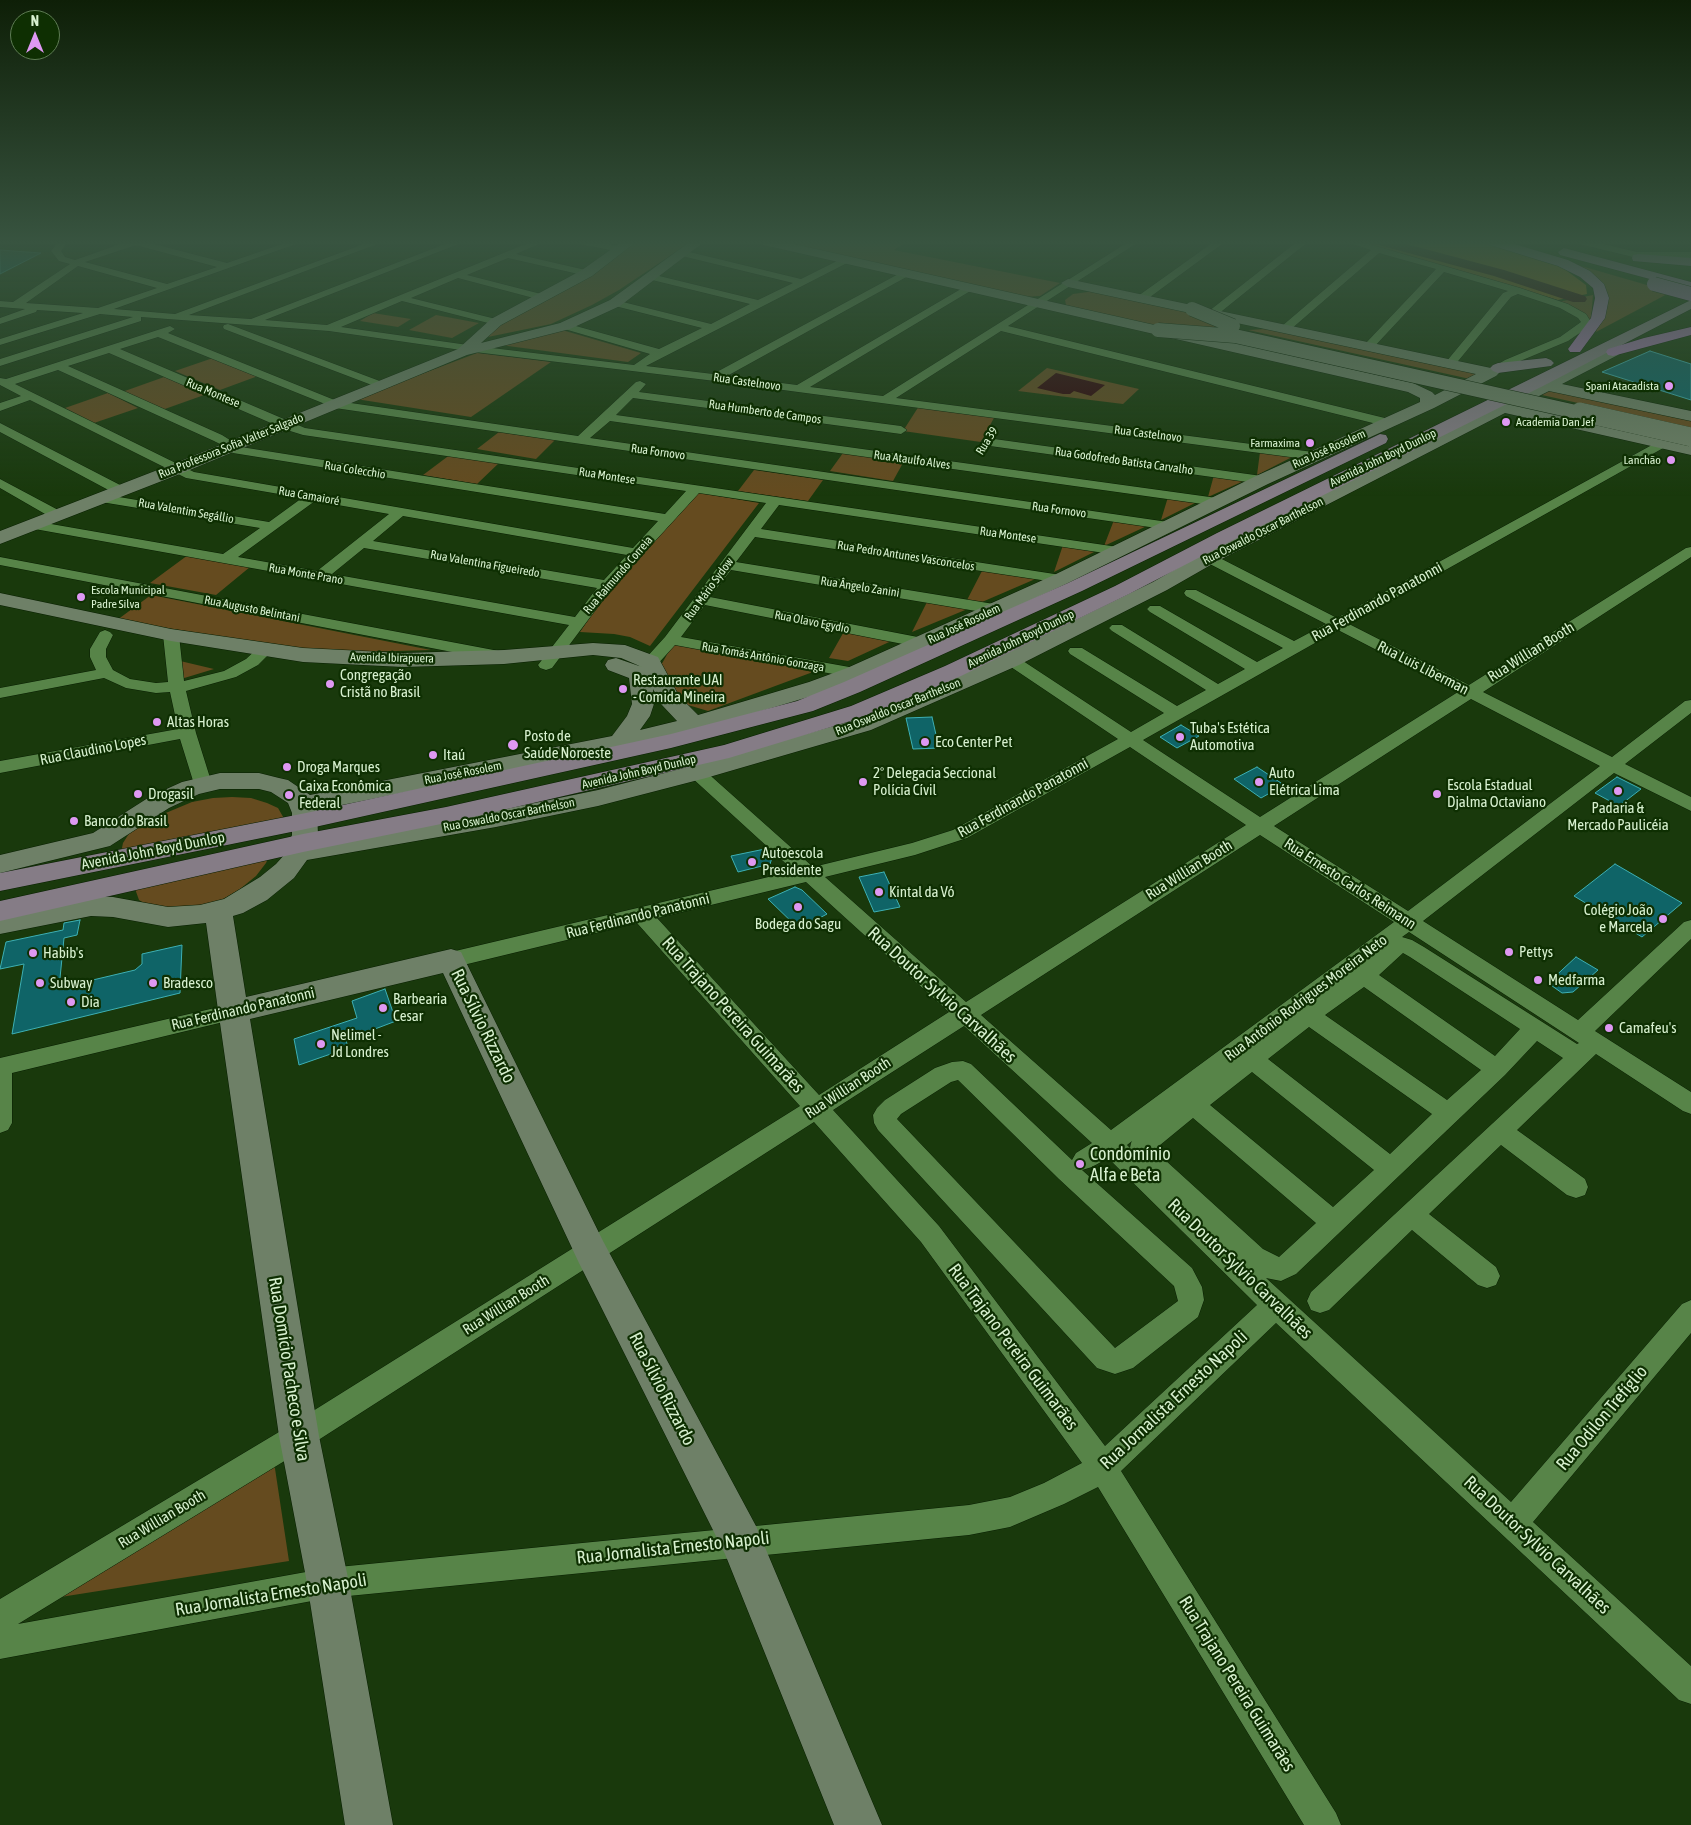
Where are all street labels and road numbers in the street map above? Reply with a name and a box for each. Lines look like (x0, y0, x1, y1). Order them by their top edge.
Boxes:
street label: Rua Castelnovo (712, 370, 782, 394)
street label: Rua Montese (184, 375, 242, 411)
street label: Rua Humberto de Campos (708, 397, 822, 427)
street label: Rua Professora Sofia Valter Salgado (156, 410, 306, 482)
street label: Rua Castelnovo (1113, 423, 1183, 445)
street label: Rua 39 (973, 424, 1001, 458)
street label: Rua José Rosolem (1290, 426, 1368, 472)
street label: Avenida John Boyd Dunlop (1327, 426, 1439, 490)
street label: Rua Fornovo (630, 441, 686, 463)
street label: Rua Godofredo Batista Carvalho (1054, 444, 1194, 478)
street label: Rua Ataulfo Alves (873, 448, 951, 472)
street label: Rua Colecchio (323, 458, 387, 482)
street label: Rua Montese (578, 464, 636, 488)
street label: Rua Camaioré (277, 484, 341, 508)
street label: Rua Oswaldo Oscar Barthelson (1200, 494, 1326, 568)
street label: Rua Valentim Segállio (137, 496, 235, 526)
street label: Rua Fornovo (1031, 499, 1087, 521)
street label: Rua Montese (979, 524, 1037, 546)
street label: Rua Raimundo Correia (580, 533, 656, 617)
street label: Rua Pedro Antunes Vasconcelos (836, 538, 976, 574)
street label: Rua Valentina Figueiredo (429, 547, 541, 581)
street label: Rua Mário Sydow (681, 555, 737, 623)
street label: Rua Ferdinando Panatonni (1309, 559, 1445, 645)
street label: Rua Monte Prano (268, 560, 344, 588)
street label: Rua Ângelo Zanini (820, 574, 900, 600)
street label: Rua Augusto Belintani (203, 593, 301, 625)
street label: Rua José Rosolem (925, 601, 1003, 647)
street label: Avenida John Boyd Dunlop (965, 607, 1077, 671)
street label: Rua Olavo Egydio (773, 608, 851, 636)
street label: Rua Willian Booth (1484, 618, 1578, 686)
street label: Rua Luis Liberman (1374, 637, 1472, 699)
street label: Rua Tomás Antônio Gonzaga (701, 639, 825, 675)
street label: Avenida Ibirapuera (350, 650, 434, 666)
street label: Rua Oswaldo Oscar Barthelson (833, 675, 963, 739)
street label: Rua Claudino Lopes (38, 731, 148, 769)
street label: Avenida John Boyd Dunlop (581, 752, 697, 792)
street label: Rua Ferdinando Panatonni (955, 755, 1091, 841)
street label: Rua José Rosolem (423, 758, 503, 788)
street label: Rua Oswaldo Oscar Barthelson (442, 795, 576, 835)
street label: Avenida John Boyd Dunlop (80, 828, 226, 874)
street label: Rua Ernesto Carlos Reimann (1281, 835, 1419, 933)
street label: Rua Willian Booth (1142, 836, 1236, 904)
street label: Rua Ferdinando Panatonni (565, 890, 711, 942)
street label: Rua Doutor Sylvio Carvalhães (863, 923, 1021, 1067)
street label: Rua Antônio Rodrigues Moreira Neto (1221, 931, 1391, 1065)
street label: Rua Trajano Pereira Guimarães (657, 932, 809, 1098)
street label: Rua Sílvio Rizzardo (446, 966, 520, 1086)
street label: Rua Ferdinando Panatonni (170, 984, 316, 1034)
street label: Rua Willian Booth (802, 1054, 894, 1122)
street label: Rua Doutor Sylvio Carvalhães (1163, 1194, 1317, 1344)
street label: Rua Trajano Pereira Guimarães (943, 1260, 1083, 1434)
street label: Rua Willian Booth (459, 1271, 553, 1339)
street label: Rua Domício Pacheco e Silva (264, 1275, 314, 1463)
street label: Rua Jornalista Ernesto Napoli (1096, 1326, 1252, 1474)
street label: Rua Sílvio Rizzardo (624, 1329, 700, 1449)
street label: Rua Odilon Trefíglio (1552, 1361, 1652, 1475)
street label: Rua Doutor Sylvio Carvalhães (1459, 1471, 1615, 1619)
street label: Rua Willian Booth (115, 1486, 209, 1552)
street label: Rua Jornalista Ernesto Napoli (576, 1527, 770, 1569)
street label: Rua Jornalista Ernesto Napoli (174, 1569, 368, 1621)
street label: Rua Trajano Pereira Guimarães (1174, 1592, 1300, 1776)

